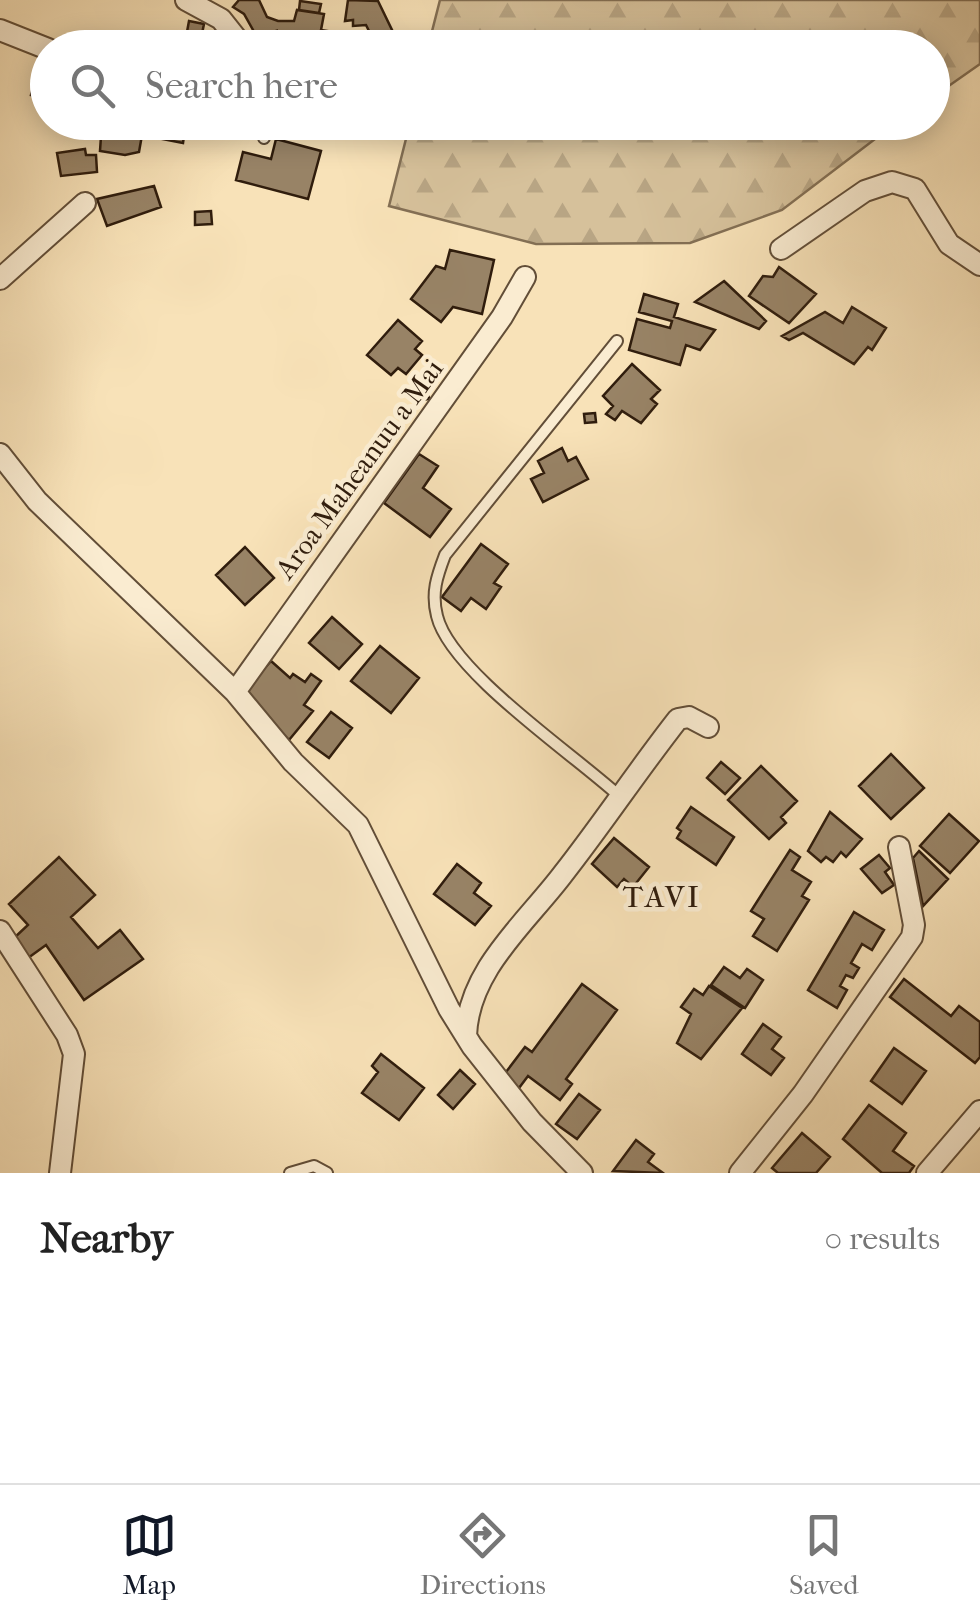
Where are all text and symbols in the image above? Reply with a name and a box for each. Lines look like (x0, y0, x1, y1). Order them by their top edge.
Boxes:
search box (30, 30, 950, 140)
icon: search (65, 58, 120, 113)
text: Search here (145, 63, 338, 108)
street label: Aroa Maheanuu a Mai (268, 353, 450, 586)
district label: TAVI (623, 880, 701, 915)
text: Nearby (40, 1214, 172, 1263)
text: 0 results (824, 1220, 940, 1257)
tab: Map (122, 1508, 177, 1601)
tab: Directions (420, 1508, 546, 1601)
tab: Saved (789, 1508, 858, 1601)

